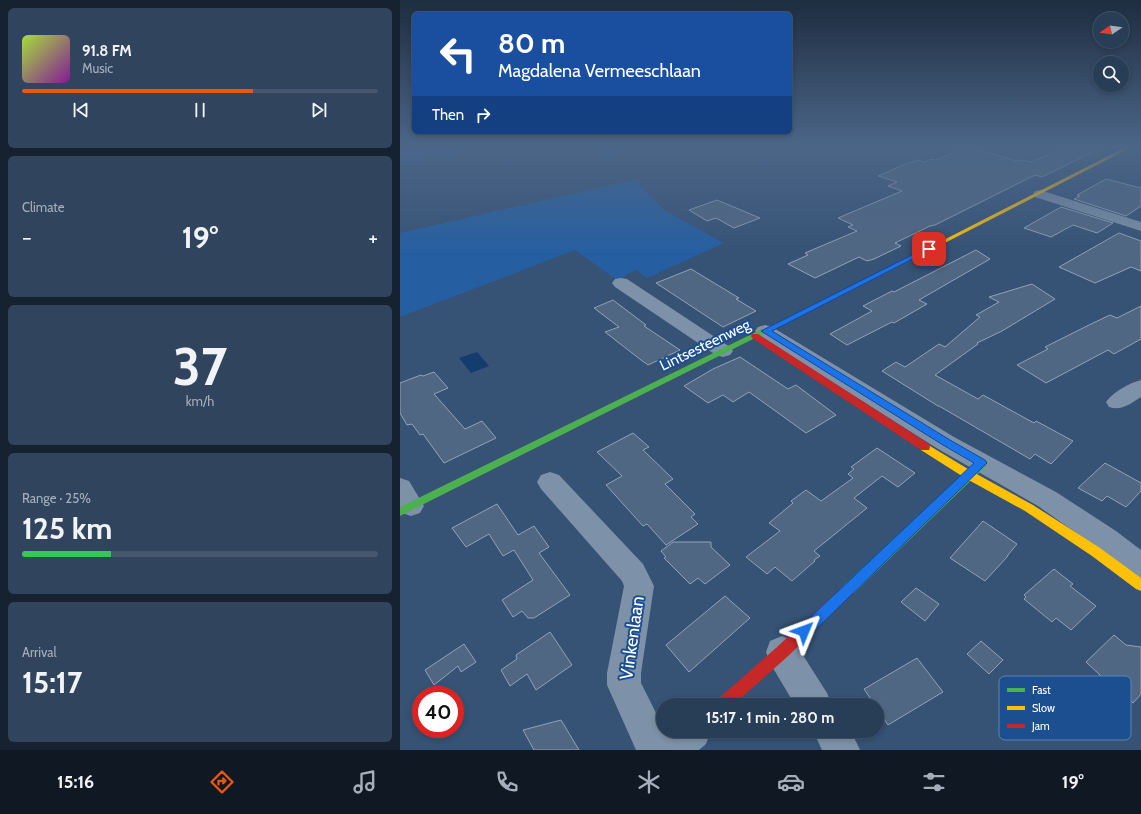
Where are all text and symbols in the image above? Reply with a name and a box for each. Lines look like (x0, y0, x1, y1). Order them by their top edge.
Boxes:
north arrow (1093, 12, 1129, 48)
map controls (1093, 12, 1129, 92)
text: 80 m (498, 26, 565, 60)
icon: left (432, 28, 484, 80)
text: 91.8 FM (82, 42, 132, 60)
button: search (1093, 56, 1129, 92)
text: Music (82, 60, 113, 76)
text: Magdalena Vermeeschlaan (498, 60, 701, 82)
icon: previous (70, 99, 92, 121)
icon: pause (189, 99, 211, 121)
icon: next (308, 99, 330, 121)
icon: right (472, 104, 494, 126)
text: Then (432, 106, 464, 124)
text: Climate (22, 199, 64, 215)
text: 19° (182, 219, 218, 256)
text: − (22, 224, 32, 251)
text: + (368, 224, 378, 251)
pin (912, 232, 946, 266)
icon: arrive (918, 238, 940, 260)
street label: Lintsesteenweg (657, 315, 754, 375)
text: 37 (173, 335, 227, 398)
text: km/h (186, 393, 214, 409)
text: Range · 25% (22, 490, 91, 506)
text: 125 km (22, 510, 112, 547)
street label: Vinkenlaan (615, 595, 649, 681)
position arrow (783, 610, 825, 652)
text: Arrival (22, 644, 57, 660)
text: 15:17 (22, 664, 82, 701)
legend (999, 676, 1131, 740)
text: Fast (1032, 683, 1051, 697)
speed limit sign: 40 (412, 686, 464, 738)
text: Slow (1032, 701, 1055, 715)
text: 15:17 · 1 min · 280 m (706, 709, 834, 727)
text: Jam (1031, 719, 1050, 733)
icon: directions (208, 768, 236, 796)
icon: music (351, 768, 379, 796)
icon: phone (493, 768, 521, 796)
icon: climate (635, 768, 663, 796)
icon: car (777, 768, 805, 796)
icon: filters (920, 768, 948, 796)
text: 15:16 (57, 771, 94, 793)
text: 19° (1062, 771, 1084, 793)

